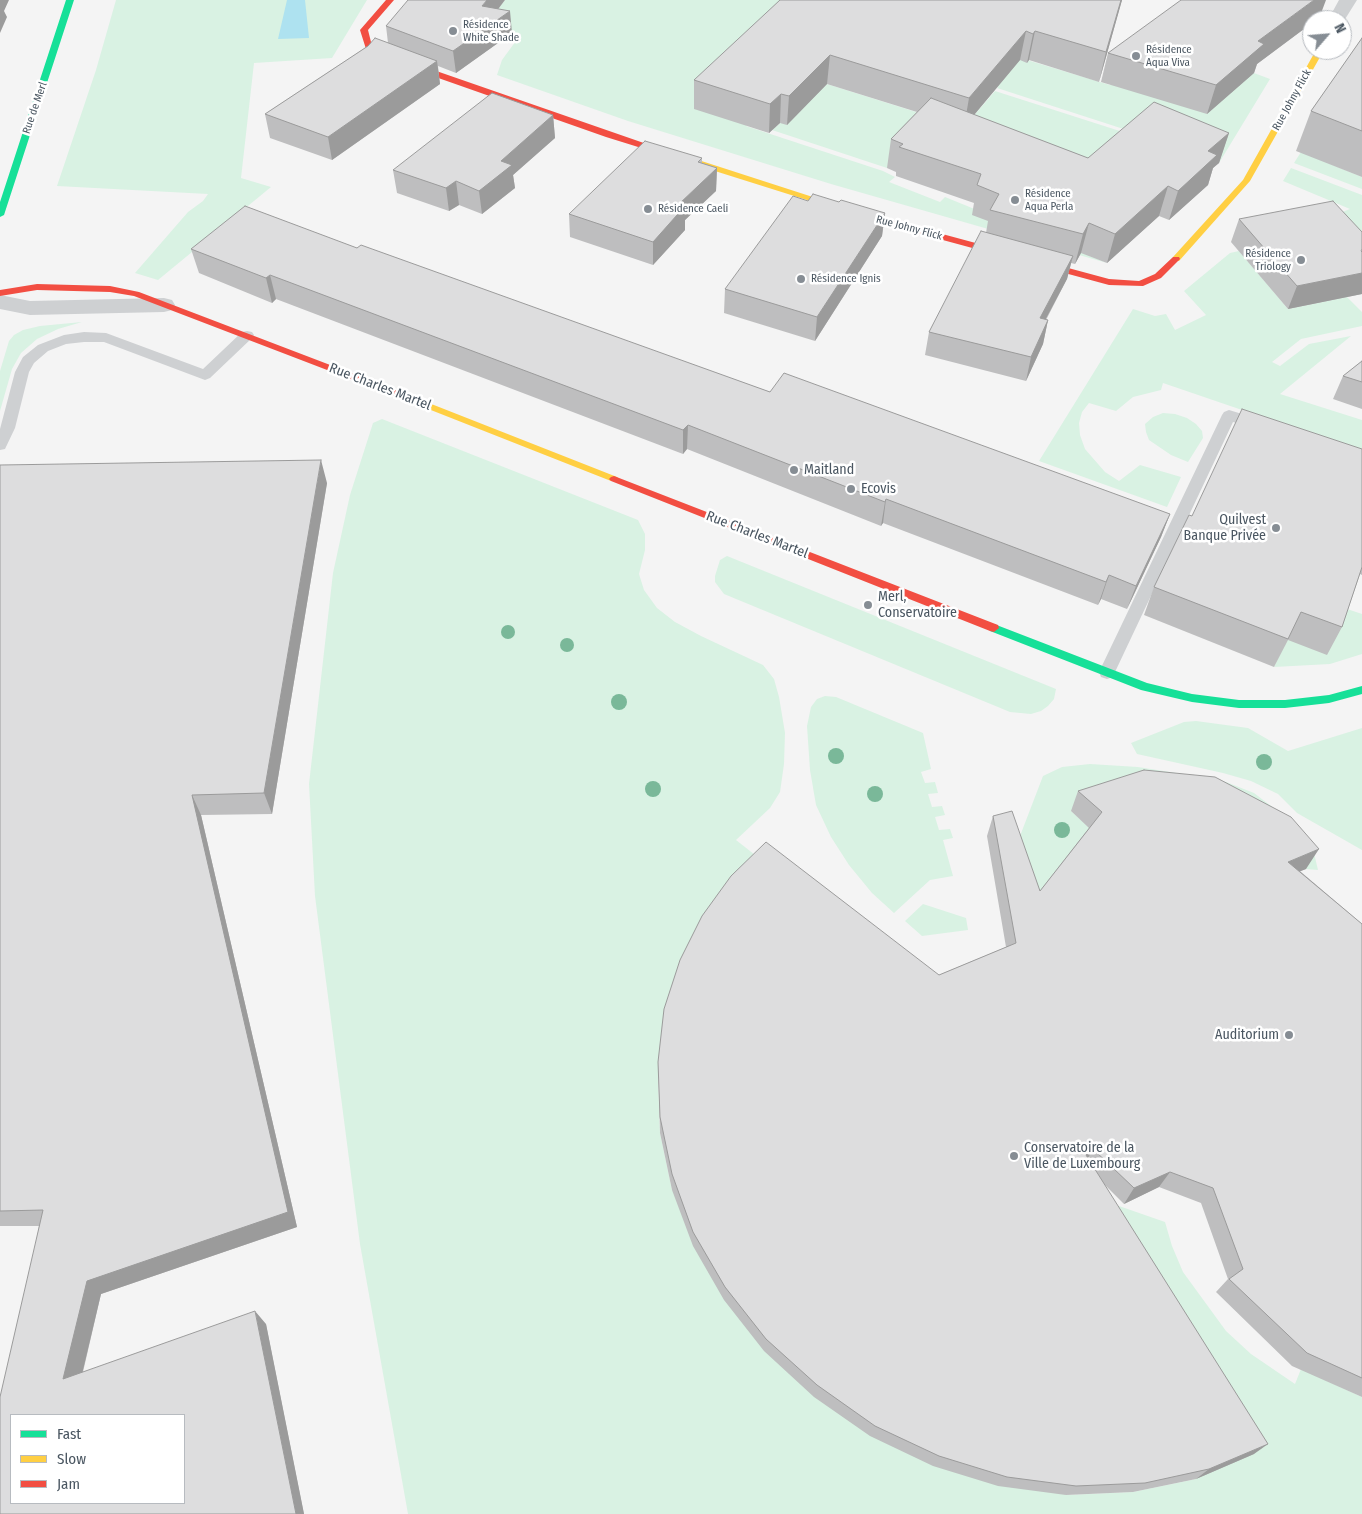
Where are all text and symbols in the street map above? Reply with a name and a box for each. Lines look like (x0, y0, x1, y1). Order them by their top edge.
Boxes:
north arrow (1302, 10, 1352, 60)
place label: Résidence White Shade (463, 18, 519, 44)
text: N (1330, 21, 1349, 36)
marker: Résidence White Shade (447, 25, 459, 37)
place label: Résidence Aqua Viva (1146, 43, 1192, 69)
marker: Résidence Aqua Viva (1130, 50, 1142, 62)
street label: Rue Johny Flick (1270, 67, 1314, 133)
street label: Rue de Merl (20, 80, 50, 136)
place label: Résidence Aqua Perla (1025, 187, 1073, 213)
marker: Résidence Aqua Perla (1009, 194, 1021, 206)
place label: Résidence Caeli (658, 202, 728, 216)
marker: Résidence Caeli (642, 203, 654, 215)
street label: Rue Johny Flick (875, 213, 943, 243)
place label: Résidence Triology (1245, 247, 1291, 273)
marker: Résidence Triology (1295, 254, 1307, 266)
place label: Résidence Ignis (811, 272, 881, 286)
marker: Résidence Ignis (795, 273, 807, 285)
street label: Rue Charles Martel (327, 360, 433, 414)
place label: Maitland (804, 462, 854, 478)
marker: Maitland (788, 464, 800, 476)
place label: Ecovis (861, 481, 896, 497)
marker: Ecovis (845, 483, 857, 495)
street label: Rue Charles Martel (704, 508, 810, 562)
place label: Quilvest Banque Privée (1184, 512, 1266, 544)
marker: Quilvest Banque Privée (1270, 522, 1282, 534)
place label: Merl, Conservatoire (878, 589, 957, 622)
marker: Merl, Conservatoire (862, 599, 874, 611)
place label: Auditorium (1215, 1027, 1279, 1043)
marker: Auditorium (1283, 1029, 1295, 1041)
place label: Conservatoire de la Ville de Luxembourg (1024, 1140, 1140, 1172)
marker: Conservatoire de la Ville de Luxembourg (1008, 1150, 1020, 1162)
legend (10, 1414, 185, 1504)
text: Fast (57, 1425, 81, 1443)
text: Slow (57, 1450, 86, 1468)
text: Jam (57, 1475, 80, 1493)

